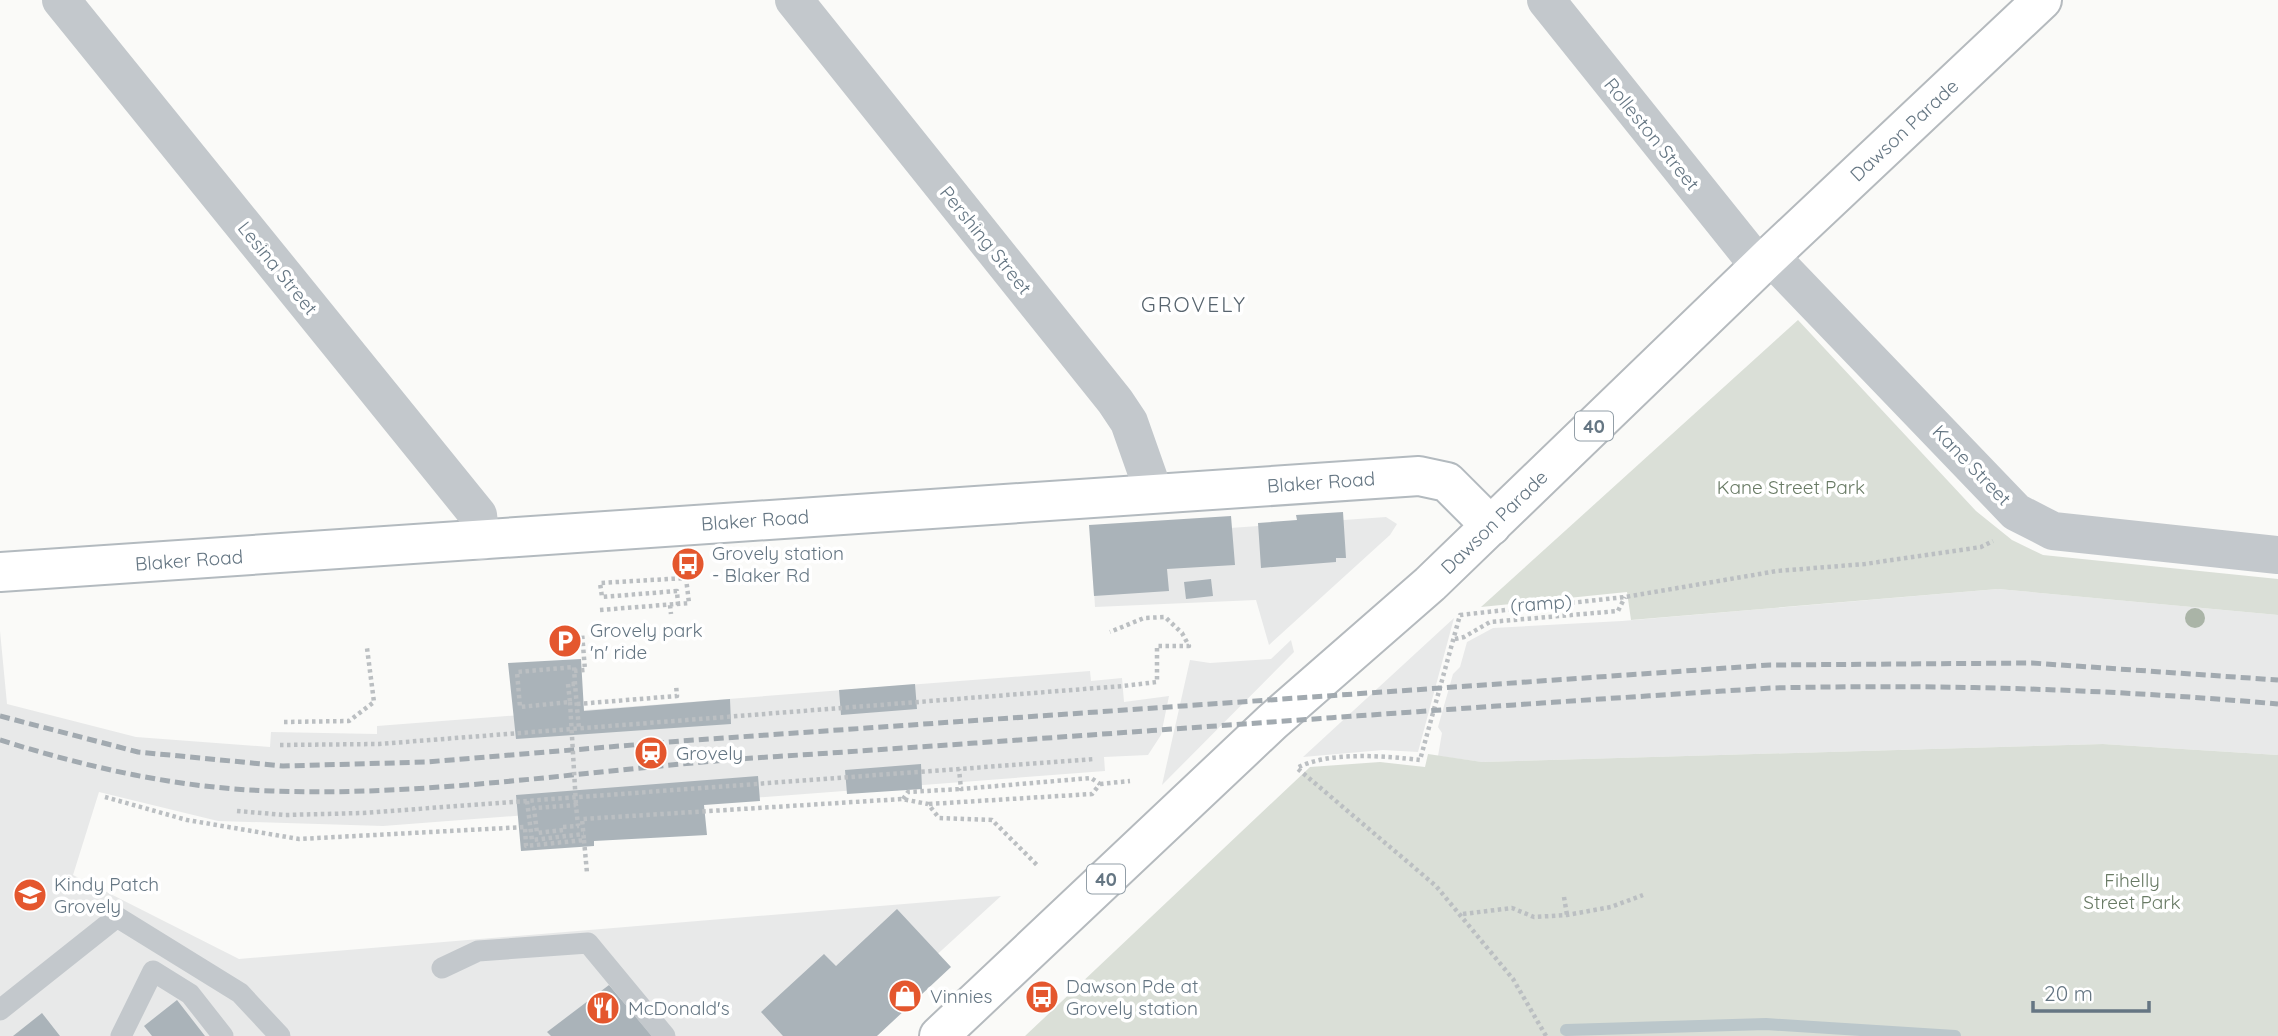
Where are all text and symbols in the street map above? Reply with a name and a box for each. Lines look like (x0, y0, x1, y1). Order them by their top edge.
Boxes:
street label: Rolleston Street (1599, 73, 1705, 195)
street label: Dawson Parade (1845, 74, 1963, 186)
street label: Pershing Street (935, 181, 1037, 299)
street label: Lesina Street (233, 216, 323, 320)
district label: GROVELY (1141, 291, 1247, 317)
road number: 40 (1575, 412, 1613, 440)
street label: Kane Street (1928, 420, 2016, 510)
street label: Dawson Parade (1436, 465, 1552, 579)
street label: Blaker Road (1266, 466, 1376, 498)
park label: Kane Street Park (1717, 475, 1865, 499)
street label: Blaker Road (700, 504, 810, 536)
place label: Grovely station - Blaker Rd (712, 541, 844, 587)
street label: Blaker Road (134, 544, 244, 576)
bus stop icon: Grovely station - Blaker Rd (669, 545, 707, 583)
street label: (ramp) (1509, 589, 1573, 617)
place label: Grovely park 'n' ride (590, 618, 703, 664)
parking icon: Grovely park 'n' ride (546, 622, 584, 660)
station icon: Grovely (632, 734, 670, 772)
place label: Grovely (676, 741, 743, 765)
road number: 40 (1087, 864, 1125, 894)
park label: Fihelly Street Park (2083, 868, 2181, 914)
place label: Kindy Patch Grovely (54, 872, 159, 918)
school or university icon: Kindy Patch Grovely (11, 876, 49, 914)
scale bar (2033, 970, 2148, 1014)
place label: Dawson Pde at Grovely station (1066, 974, 1198, 1020)
shop icon: Vinnies (886, 977, 924, 1015)
bus stop icon: Dawson Pde at Grovely station (1023, 978, 1061, 1016)
text: 20 m (2044, 980, 2093, 1006)
place label: Vinnies (930, 984, 992, 1008)
restaurant icon: McDonald's (584, 989, 622, 1027)
place label: McDonald's (628, 996, 730, 1020)

